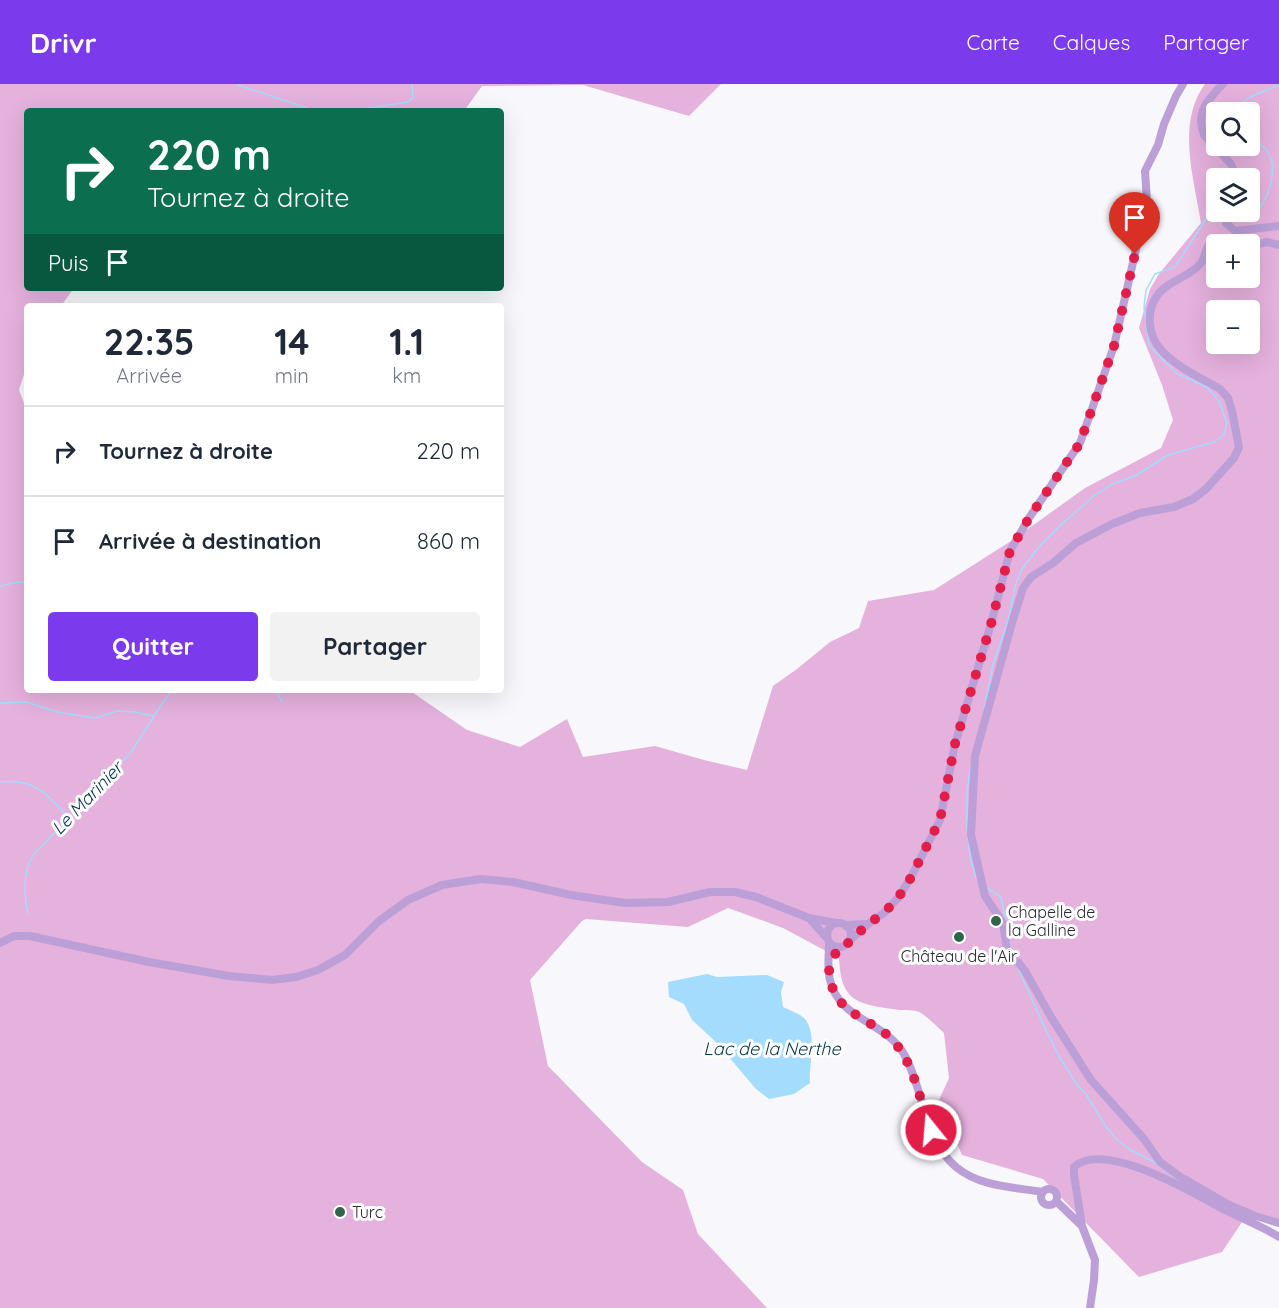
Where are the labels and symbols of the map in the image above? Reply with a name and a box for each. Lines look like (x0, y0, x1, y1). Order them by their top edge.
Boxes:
pin (1109, 192, 1160, 254)
water label: Le Marinier (47, 755, 129, 839)
place label: Chapelle de la Galline (1008, 902, 1095, 940)
marker: Chapelle de la Galline (989, 914, 1003, 928)
marker: Château de l'Air (952, 930, 966, 944)
place label: Château de l'Air (901, 946, 1017, 966)
water label: Lac de la Nerthe (703, 1037, 842, 1060)
position arrow (899, 1098, 963, 1162)
place label: Turc (352, 1202, 383, 1222)
marker: Turc (333, 1205, 347, 1219)

